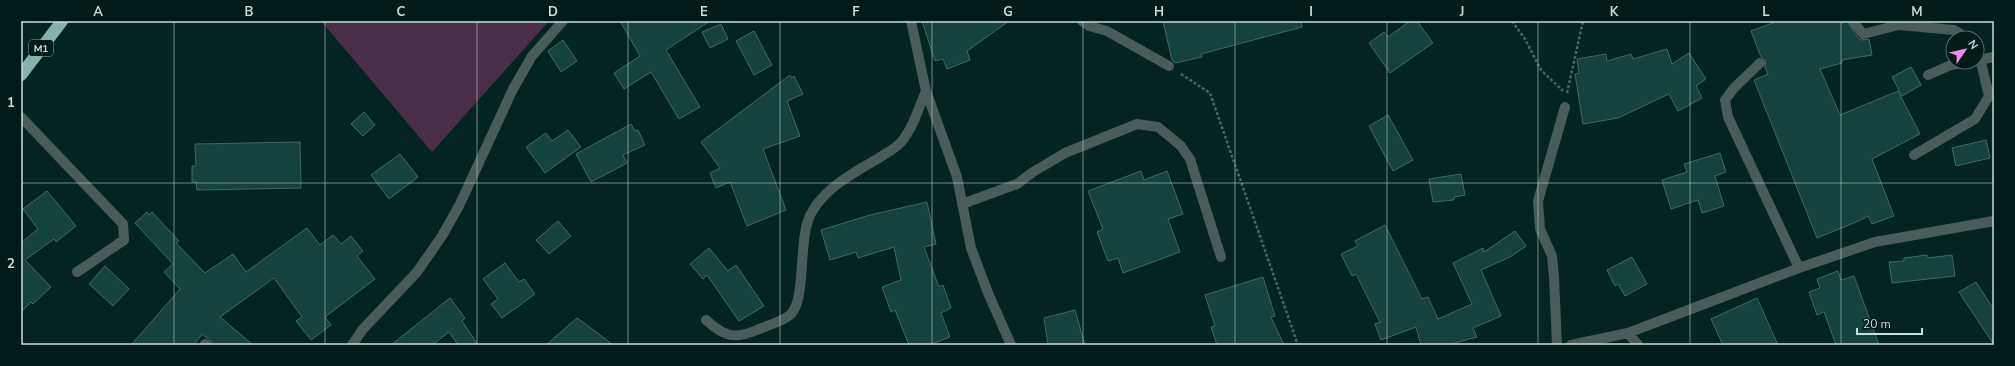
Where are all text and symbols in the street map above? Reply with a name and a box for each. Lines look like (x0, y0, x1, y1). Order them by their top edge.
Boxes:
text: A (93, 3, 103, 21)
text: B (245, 3, 254, 21)
text: C (397, 3, 406, 21)
text: D (548, 3, 558, 21)
text: E (700, 3, 708, 21)
text: F (852, 3, 860, 21)
text: G (1003, 3, 1013, 21)
text: H (1154, 3, 1164, 21)
text: I (1309, 3, 1313, 21)
text: J (1459, 3, 1464, 21)
text: K (1610, 3, 1619, 21)
text: L (1762, 3, 1770, 21)
text: M (1911, 3, 1923, 21)
north arrow (1945, 30, 1985, 70)
text: N (1964, 37, 1981, 52)
road number: M1 (29, 40, 53, 56)
text: 1 (7, 94, 15, 112)
text: 2 (7, 255, 15, 273)
scale bar (1857, 310, 1922, 336)
text: 20 m (1863, 316, 1891, 332)

